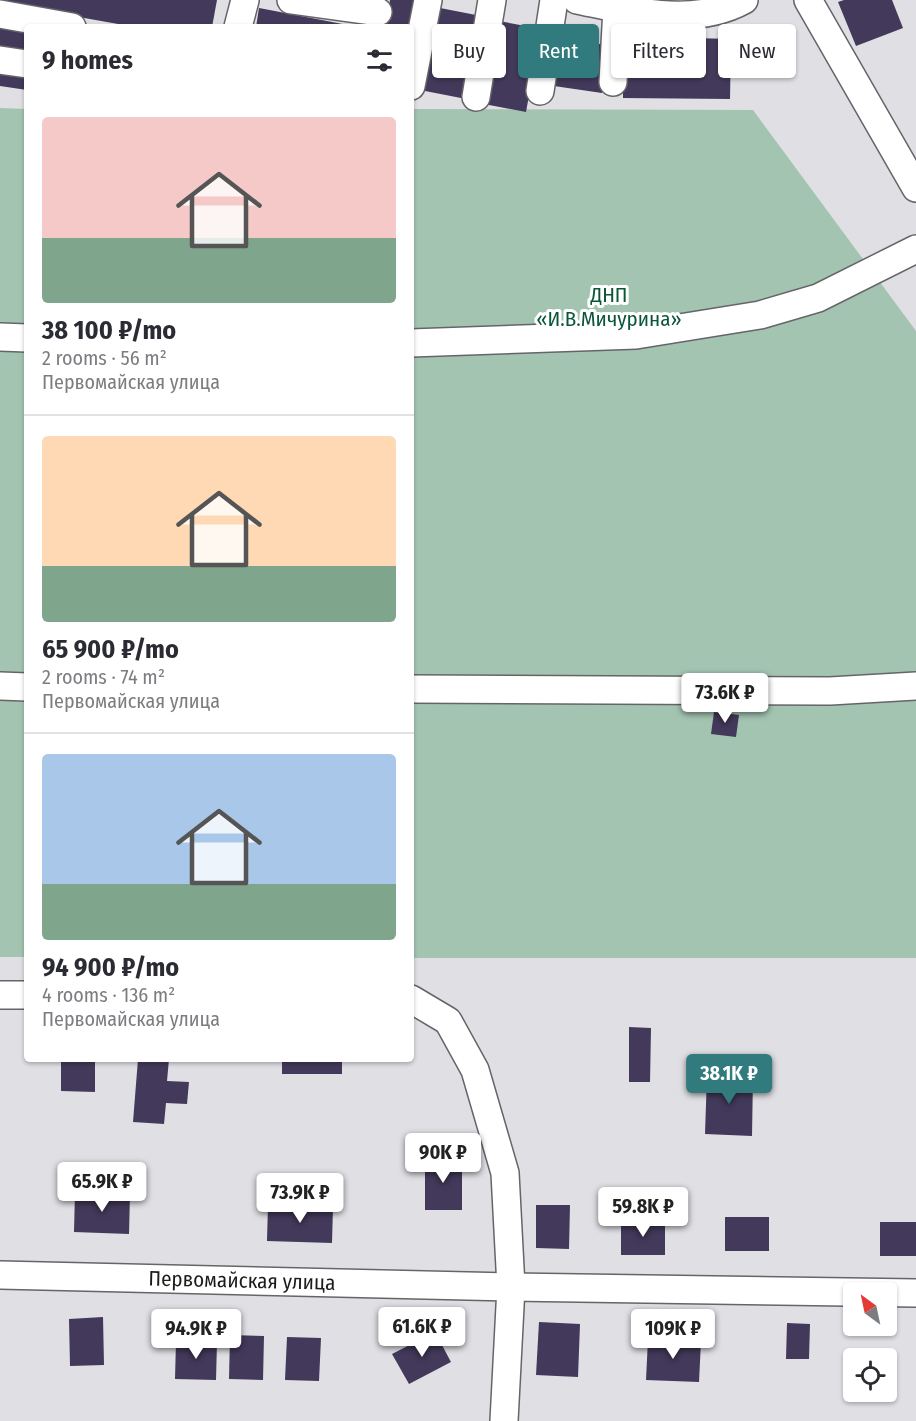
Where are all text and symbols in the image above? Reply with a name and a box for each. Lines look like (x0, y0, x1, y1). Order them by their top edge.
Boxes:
chip: Buy (432, 24, 506, 78)
chip: Rent (518, 24, 599, 78)
chip: Filters (611, 24, 706, 78)
chip: New (718, 24, 796, 78)
icon: filters (363, 44, 396, 77)
text: 9 homes (42, 45, 133, 76)
icon: home (165, 156, 273, 264)
park label: ДНП «И.В.Мичурина» (536, 282, 682, 332)
text: 38 100 ₽/mo (42, 315, 176, 346)
text: 2 rooms · 56 m² (42, 346, 167, 370)
text: Первомайская улица (42, 370, 220, 394)
icon: home (165, 475, 273, 583)
text: 65 900 ₽/mo (42, 634, 179, 665)
text: 2 rooms · 74 m² (42, 665, 165, 689)
pin: 73.6K ₽ (670, 673, 780, 724)
text: 73.6K ₽ (695, 680, 755, 704)
text: Первомайская улица (42, 689, 220, 713)
icon: home (165, 793, 273, 901)
text: 94 900 ₽/mo (42, 952, 179, 983)
text: 4 rooms · 136 m² (42, 983, 175, 1007)
text: Первомайская улица (42, 1007, 220, 1031)
pin: 38.1K ₽ (674, 1054, 784, 1105)
text: 38.1K ₽ (700, 1061, 758, 1085)
pin: 90K ₽ (401, 1133, 485, 1184)
text: 90K ₽ (419, 1140, 467, 1164)
pin: 65.9K ₽ (47, 1162, 157, 1213)
text: 65.9K ₽ (71, 1169, 133, 1193)
pin: 73.9K ₽ (245, 1173, 355, 1224)
text: 73.9K ₽ (270, 1180, 330, 1204)
pin: 59.8K ₽ (588, 1187, 698, 1238)
text: 59.8K ₽ (612, 1194, 674, 1218)
street label: Первомайская улица (148, 1265, 336, 1296)
north arrow (843, 1282, 897, 1336)
map controls (843, 1282, 897, 1402)
pin: 61.6K ₽ (367, 1307, 477, 1358)
pin: 94.9K ₽ (141, 1309, 251, 1360)
pin: 109K ₽ (624, 1309, 722, 1360)
text: 61.6K ₽ (392, 1314, 452, 1338)
text: 94.9K ₽ (165, 1316, 227, 1340)
text: 109K ₽ (645, 1316, 701, 1340)
button: locate (843, 1348, 897, 1402)

